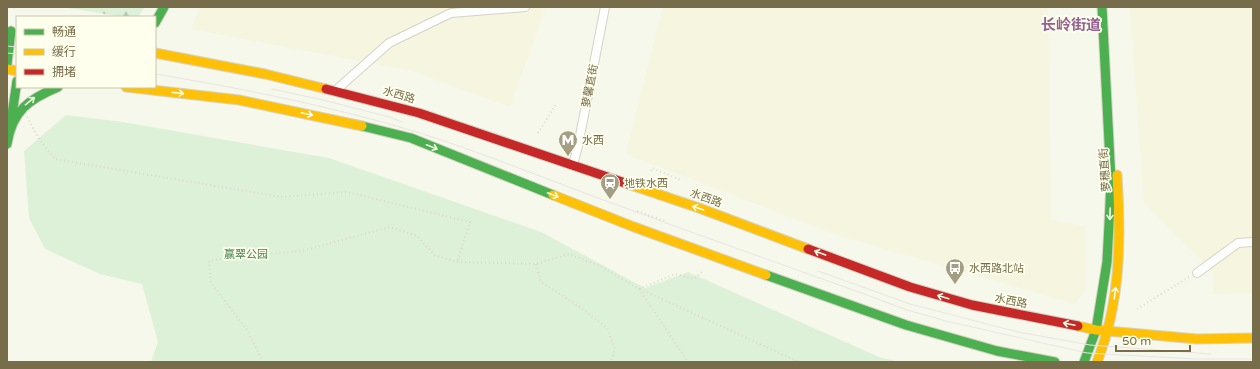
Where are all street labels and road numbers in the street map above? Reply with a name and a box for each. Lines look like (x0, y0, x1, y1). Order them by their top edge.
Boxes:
street label: 萝馨直街 (579, 63, 601, 109)
street label: 水西路 (381, 84, 417, 106)
street label: 萝穗直街 (1097, 148, 1113, 192)
street label: 水西路 (688, 186, 724, 210)
street label: 水西路 (994, 291, 1028, 311)

